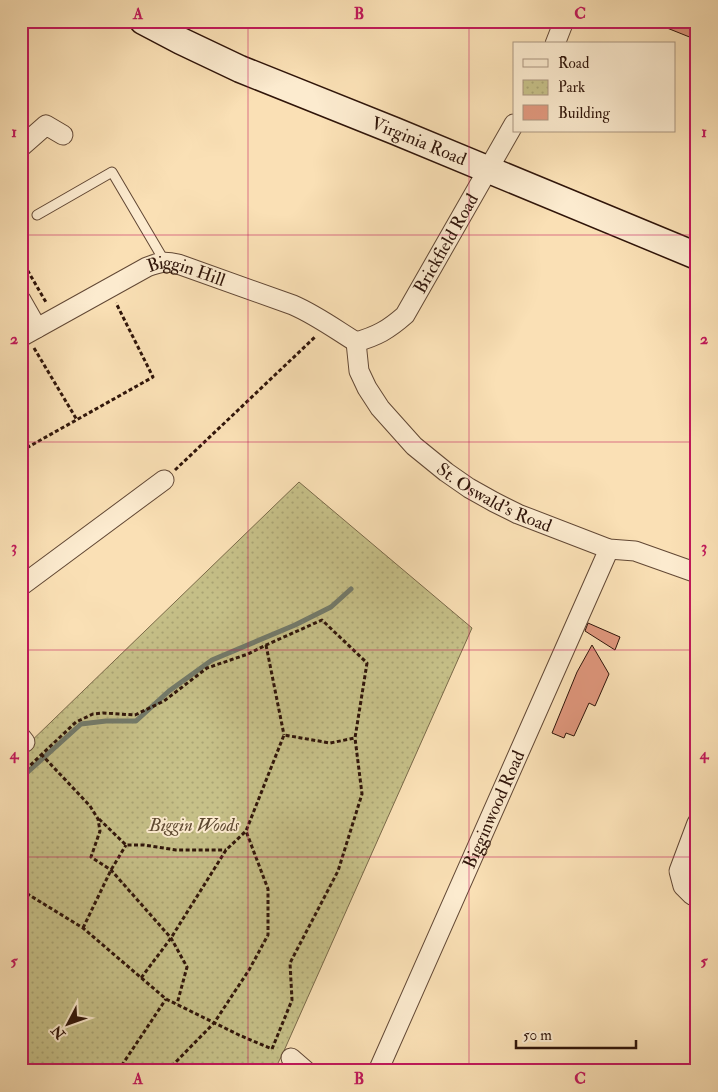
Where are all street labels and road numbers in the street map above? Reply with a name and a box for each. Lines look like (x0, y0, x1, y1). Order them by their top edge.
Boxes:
street label: Virginia Road (368, 112, 470, 171)
street label: Brickfield Road (409, 189, 484, 298)
street label: Biggin Hill (144, 251, 229, 292)
street label: St. Oswald's Road (432, 458, 555, 538)
street label: Bigginwood Road (458, 747, 530, 872)

